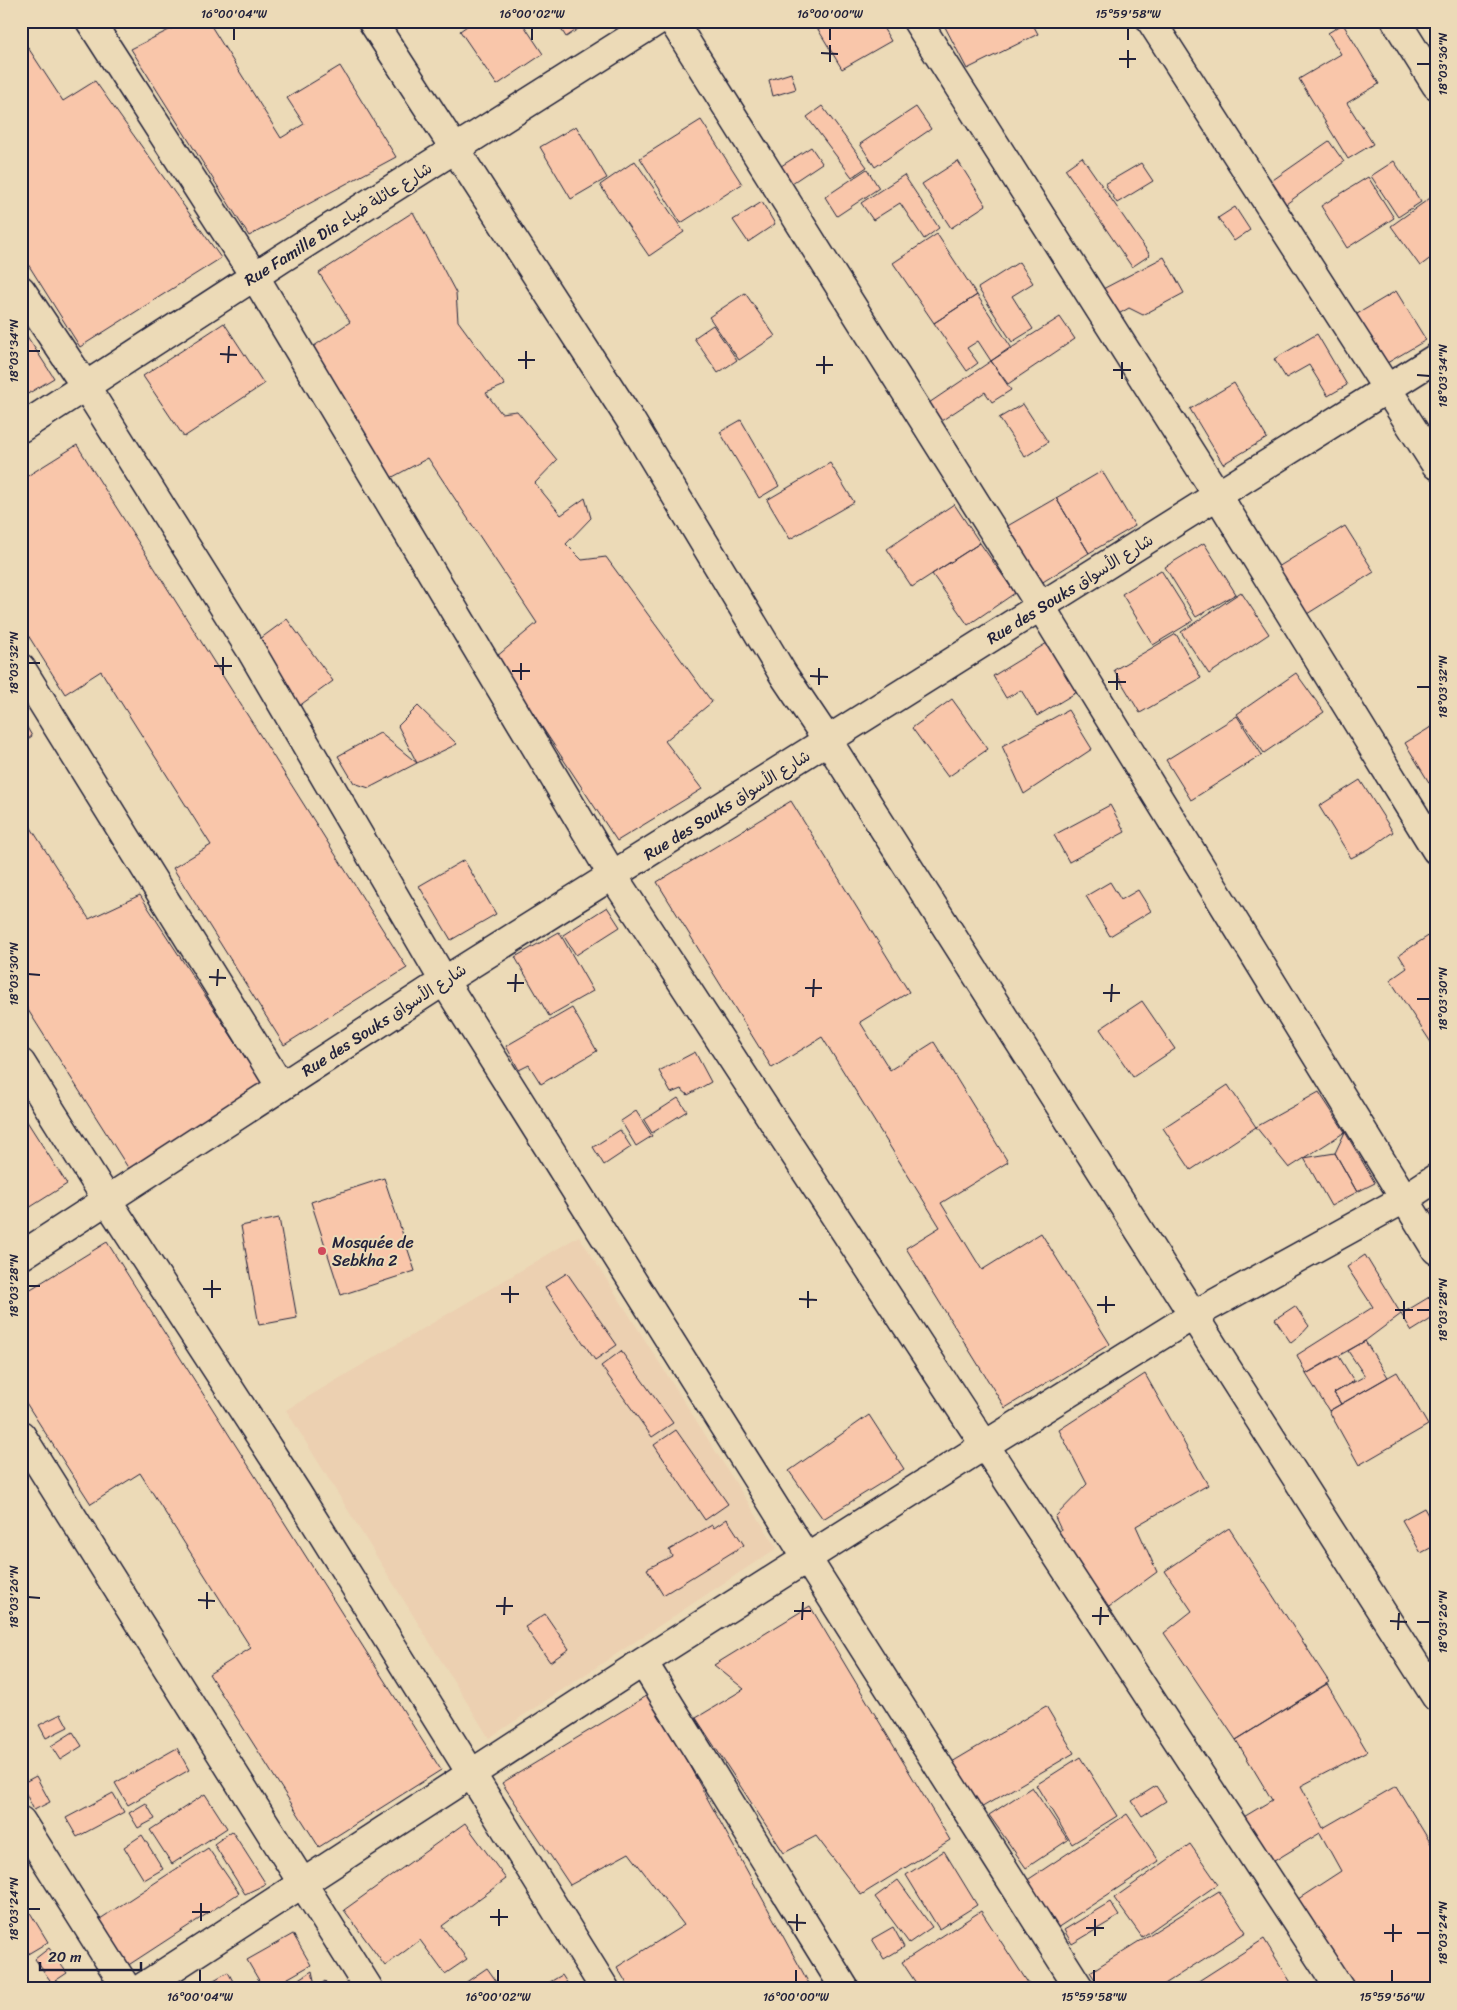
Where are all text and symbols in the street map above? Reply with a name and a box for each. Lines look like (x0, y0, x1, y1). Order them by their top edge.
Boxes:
text: 16°00'04"W (201, 3, 268, 25)
text: 16°00'02"W (499, 3, 565, 25)
text: 16°00'00"W (797, 3, 864, 25)
text: 15°59'58"W (1095, 3, 1162, 25)
text: 18°03'36"N (1432, 32, 1454, 95)
street label: Rue Famille Dia شارع عائلة ضياء (238, 154, 438, 294)
text: 18°03'34"N (3, 319, 25, 383)
text: 18°03'34"N (1432, 344, 1454, 408)
street label: Rue des Souks شارع الأسواق (981, 526, 1159, 652)
text: 18°03'32"N (3, 631, 25, 694)
text: 18°03'32"N (1432, 655, 1454, 718)
street label: Rue des Souks شارع الأسواق (638, 742, 816, 868)
text: 18°03'30"N (3, 942, 25, 1006)
street label: Rue des Souks شارع الأسواق (295, 955, 473, 1085)
text: 18°03'30"N (1432, 967, 1454, 1031)
place label: Mosquée de Sebkha 2 (332, 1228, 414, 1275)
marker: Mosquée de Sebkha 2 (316, 1245, 328, 1257)
text: 18°03'28"N (3, 1254, 25, 1318)
text: 18°03'28"N (1432, 1278, 1454, 1342)
text: 18°03'26"N (3, 1565, 25, 1629)
text: 18°03'26"N (1432, 1590, 1454, 1654)
text: 18°03'24"N (3, 1876, 25, 1941)
text: 18°03'24"N (1432, 1900, 1454, 1965)
scale bar (40, 1940, 141, 1972)
text: 20 m (48, 1944, 82, 1970)
text: 16°00'04"W (167, 1986, 234, 2008)
text: 16°00'02"W (465, 1986, 531, 2008)
text: 16°00'00"W (763, 1986, 830, 2008)
text: 15°59'58"W (1061, 1986, 1128, 2008)
text: 15°59'56"W (1359, 1986, 1425, 2008)

